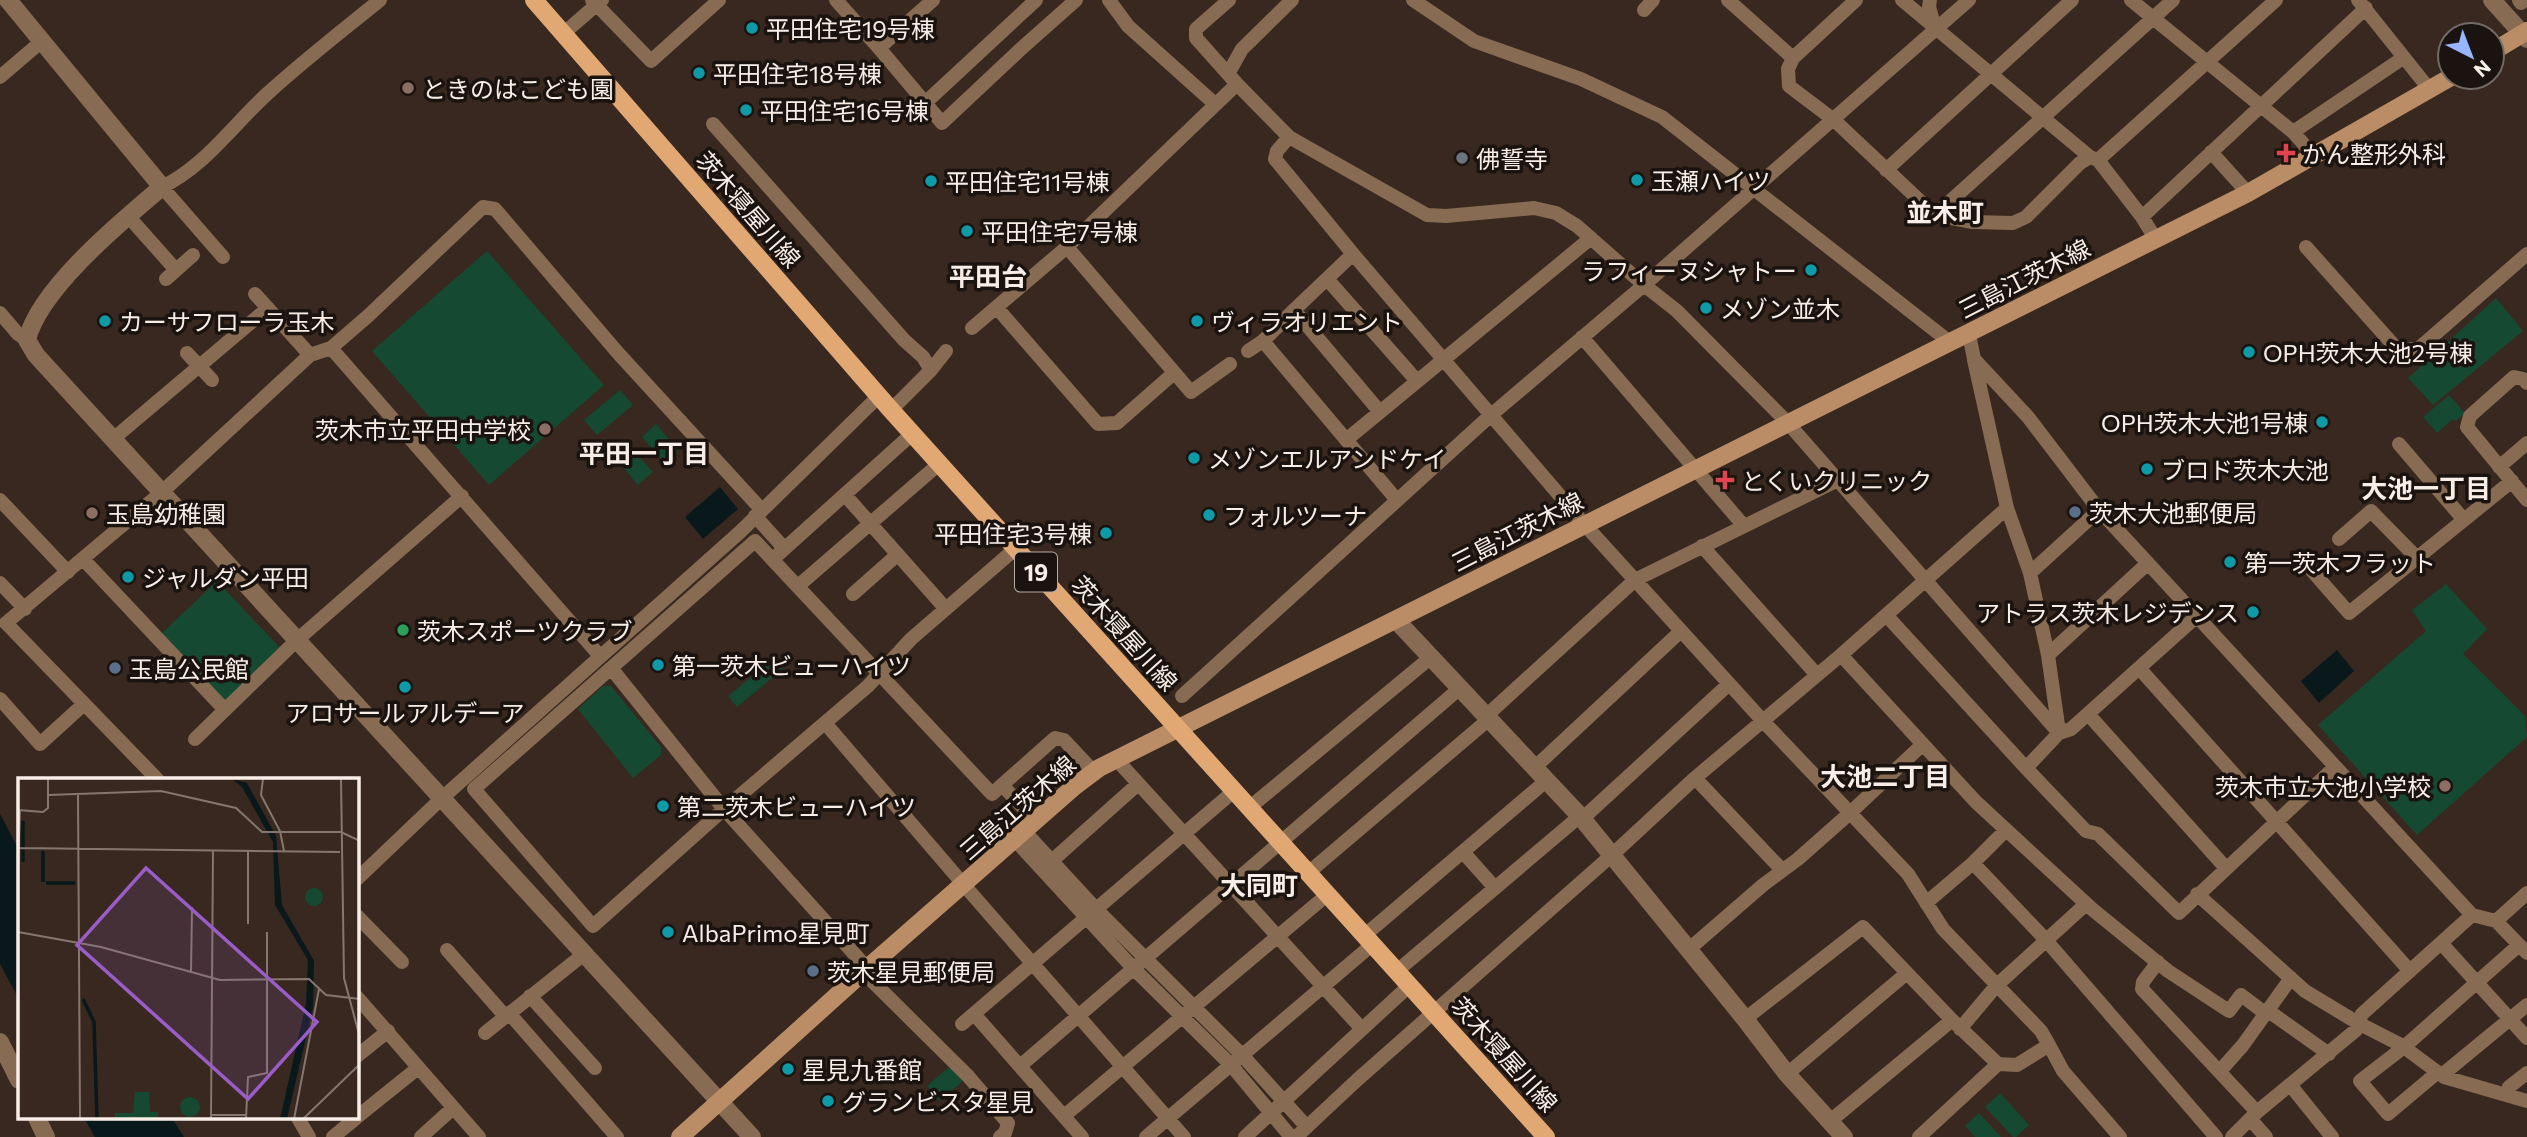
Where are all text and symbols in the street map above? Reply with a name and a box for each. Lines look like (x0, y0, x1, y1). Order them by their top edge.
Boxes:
place label: 平田住宅19号棟 (766, 14, 935, 43)
marker: 平田住宅19号棟 (744, 20, 760, 36)
north arrow (2436, 21, 2506, 91)
text: N (2470, 56, 2496, 82)
place label: 平田住宅18号棟 (713, 59, 882, 88)
marker: 平田住宅18号棟 (691, 65, 707, 81)
place label: ときのはこども園 (422, 74, 614, 103)
marker: ときのはこども園 (400, 80, 416, 96)
place label: 平田住宅16号棟 (760, 96, 929, 125)
marker: 平田住宅16号棟 (738, 102, 754, 118)
place label: かん整形外科 (2302, 139, 2446, 168)
marker: かん整形外科 (2276, 143, 2296, 163)
place label: 佛誓寺 (1476, 144, 1548, 173)
street label: 茨木寝屋川線 (691, 145, 807, 273)
marker: 佛誓寺 (1454, 150, 1470, 166)
place label: 玉瀬ハイツ (1651, 166, 1771, 195)
place label: 平田住宅11号棟 (945, 167, 1110, 196)
marker: 玉瀬ハイツ (1629, 172, 1645, 188)
marker: 平田住宅11号棟 (923, 173, 939, 189)
district label: 並木町 (1906, 196, 1984, 227)
place label: 平田住宅7号棟 (981, 217, 1138, 246)
marker: 平田住宅7号棟 (959, 223, 975, 239)
street label: 三島江茨木線 (1953, 232, 2095, 324)
place label: ラフィーヌシャトー (1581, 256, 1797, 285)
district label: 平田台 (949, 260, 1027, 291)
marker: ラフィーヌシャトー (1803, 262, 1819, 278)
place label: メゾン並木 (1720, 294, 1840, 323)
marker: メゾン並木 (1698, 300, 1714, 316)
place label: カーサフローラ玉木 (119, 307, 335, 336)
place label: ヴィラオリエント (1211, 307, 1403, 336)
marker: カーサフローラ玉木 (97, 313, 113, 329)
marker: ヴィラオリエント (1189, 313, 1205, 329)
place label: OPH茨木大池2号棟 (2263, 338, 2473, 367)
marker: OPH茨木大池2号棟 (2241, 344, 2257, 360)
place label: OPH茨木大池1号棟 (2101, 408, 2308, 437)
marker: OPH茨木大池1号棟 (2314, 414, 2330, 430)
place label: 茨木市立平田中学校 (315, 415, 531, 444)
marker: 茨木市立平田中学校 (537, 421, 553, 437)
district label: 平田一丁目 (579, 437, 709, 468)
place label: メゾンエルアンドケイ (1208, 444, 1447, 473)
marker: メゾンエルアンドケイ (1186, 450, 1202, 466)
place label: ブロド茨木大池 (2161, 455, 2329, 484)
marker: ブロド茨木大池 (2139, 461, 2155, 477)
place label: とくいクリニック (1741, 466, 1932, 495)
marker: とくいクリニック (1715, 470, 1735, 490)
district label: 大池一丁目 (2361, 472, 2491, 503)
street label: 三島江茨木線 (1446, 485, 1588, 577)
place label: 茨木大池郵便局 (2089, 498, 2257, 527)
place label: 玉島幼稚園 (106, 499, 226, 528)
place label: フォルツーナ (1223, 501, 1367, 530)
marker: 茨木大池郵便局 (2067, 504, 2083, 520)
marker: 玉島幼稚園 (84, 505, 100, 521)
marker: フォルツーナ (1201, 507, 1217, 523)
place label: 平田住宅3号棟 (934, 519, 1092, 548)
marker: 平田住宅3号棟 (1098, 525, 1114, 541)
place label: 第一茨木フラット (2244, 548, 2436, 577)
road number: 19 (1015, 552, 1057, 592)
marker: 第一茨木フラット (2222, 554, 2238, 570)
place label: ジャルダン平田 (142, 563, 309, 592)
marker: ジャルダン平田 (120, 569, 136, 585)
street label: 茨木寝屋川線 (1066, 570, 1184, 696)
place label: アトラス茨木レジデンス (1976, 598, 2239, 627)
marker: アトラス茨木レジデンス (2245, 604, 2261, 620)
place label: 茨木スポーツクラブ (417, 616, 633, 645)
marker: 茨木スポーツクラブ (395, 622, 411, 638)
place label: 第一茨木ビューハイツ (672, 651, 911, 680)
place label: 玉島公民館 (129, 654, 249, 683)
marker: 第一茨木ビューハイツ (650, 657, 666, 673)
marker: 玉島公民館 (107, 660, 123, 676)
marker: アロサールアルデーア (397, 679, 413, 695)
place label: アロサールアルデーア (286, 698, 524, 727)
street label: 三島江茨木線 (953, 749, 1081, 865)
district label: 大池二丁目 (1820, 760, 1950, 791)
place label: 茨木市立大池小学校 (2215, 772, 2431, 801)
inset map (18, 778, 359, 1120)
marker: 茨木市立大池小学校 (2437, 778, 2453, 794)
place label: 第二茨木ビューハイツ (677, 792, 916, 821)
marker: 第二茨木ビューハイツ (655, 798, 671, 814)
district label: 大同町 (1220, 869, 1298, 900)
place label: AlbaPrimo星見町 (682, 918, 870, 947)
marker: AlbaPrimo星見町 (660, 924, 676, 940)
place label: 茨木星見郵便局 (827, 957, 995, 986)
marker: 茨木星見郵便局 (805, 963, 821, 979)
street label: 茨木寝屋川線 (1446, 991, 1564, 1117)
place label: 星見九番館 (802, 1055, 922, 1084)
marker: 星見九番館 (780, 1061, 796, 1077)
place label: グランビスタ星見 (842, 1087, 1034, 1116)
marker: グランビスタ星見 (820, 1093, 836, 1109)

